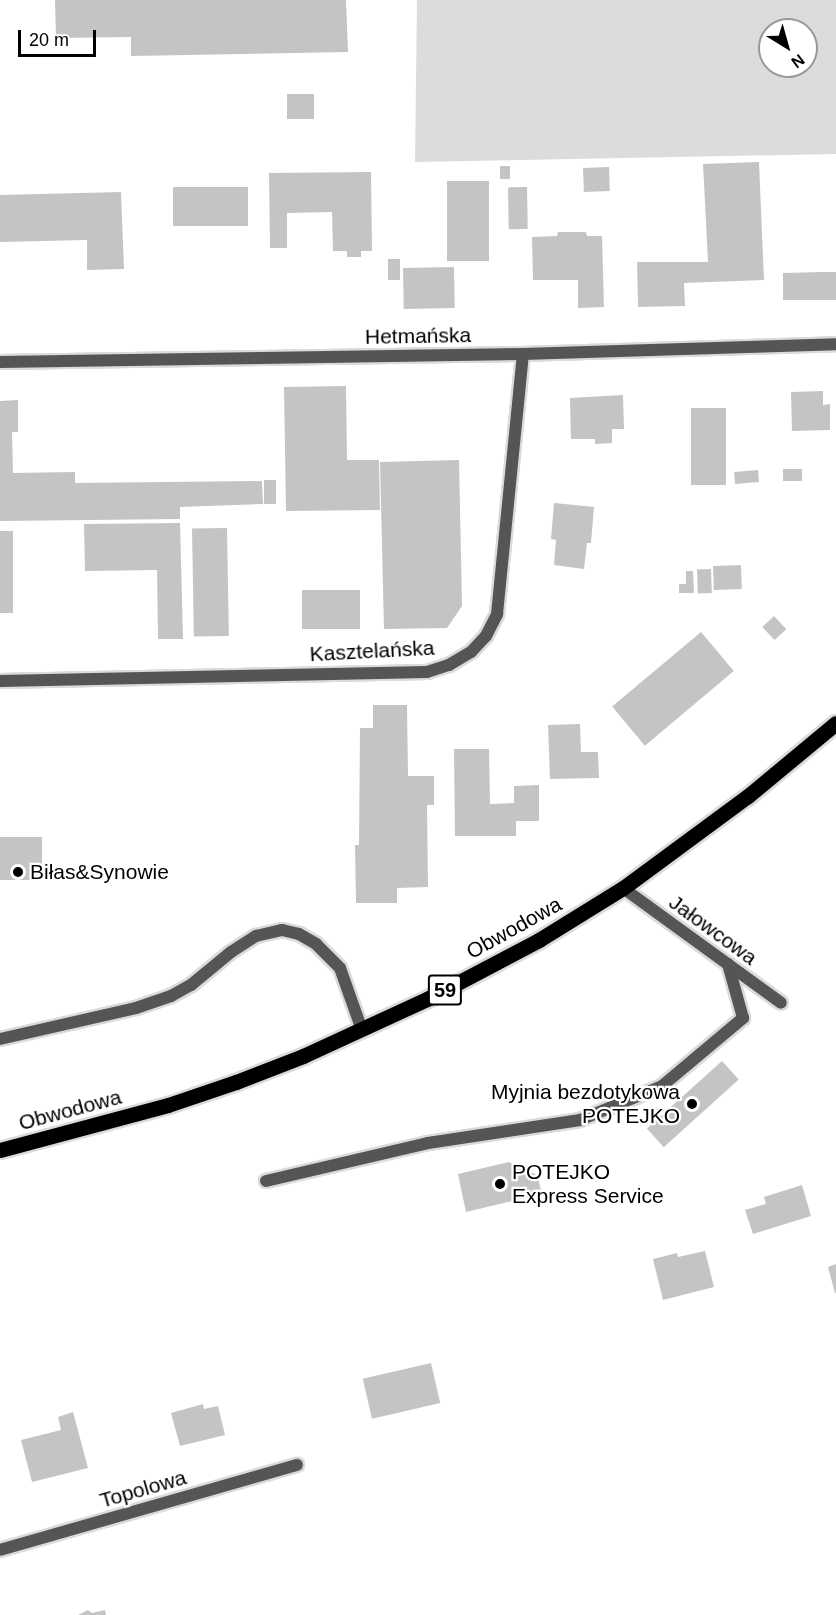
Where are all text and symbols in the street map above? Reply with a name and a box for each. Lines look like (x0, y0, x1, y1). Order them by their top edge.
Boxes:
scale bar (21, 18, 99, 56)
north arrow (758, 18, 818, 78)
text: 20 m (29, 30, 69, 50)
text: N (788, 51, 808, 71)
street label: Hetmańska (365, 322, 471, 350)
street label: Kasztelańska (309, 635, 435, 667)
place label: Biłas&Synowie (30, 859, 169, 885)
marker: Biłas&Synowie (11, 865, 25, 879)
street label: Jałowcowa (664, 890, 762, 970)
street label: Obwodowa (462, 892, 566, 964)
road number: 59 (427, 973, 463, 1007)
place label: Myjnia bezdotykowa POTEJKO (491, 1079, 680, 1129)
street label: Obwodowa (16, 1084, 124, 1136)
marker: Myjnia bezdotykowa POTEJKO (685, 1097, 699, 1111)
place label: POTEJKO Express Service (512, 1159, 664, 1209)
marker: POTEJKO Express Service (493, 1177, 507, 1191)
street label: Topolowa (97, 1465, 189, 1513)

